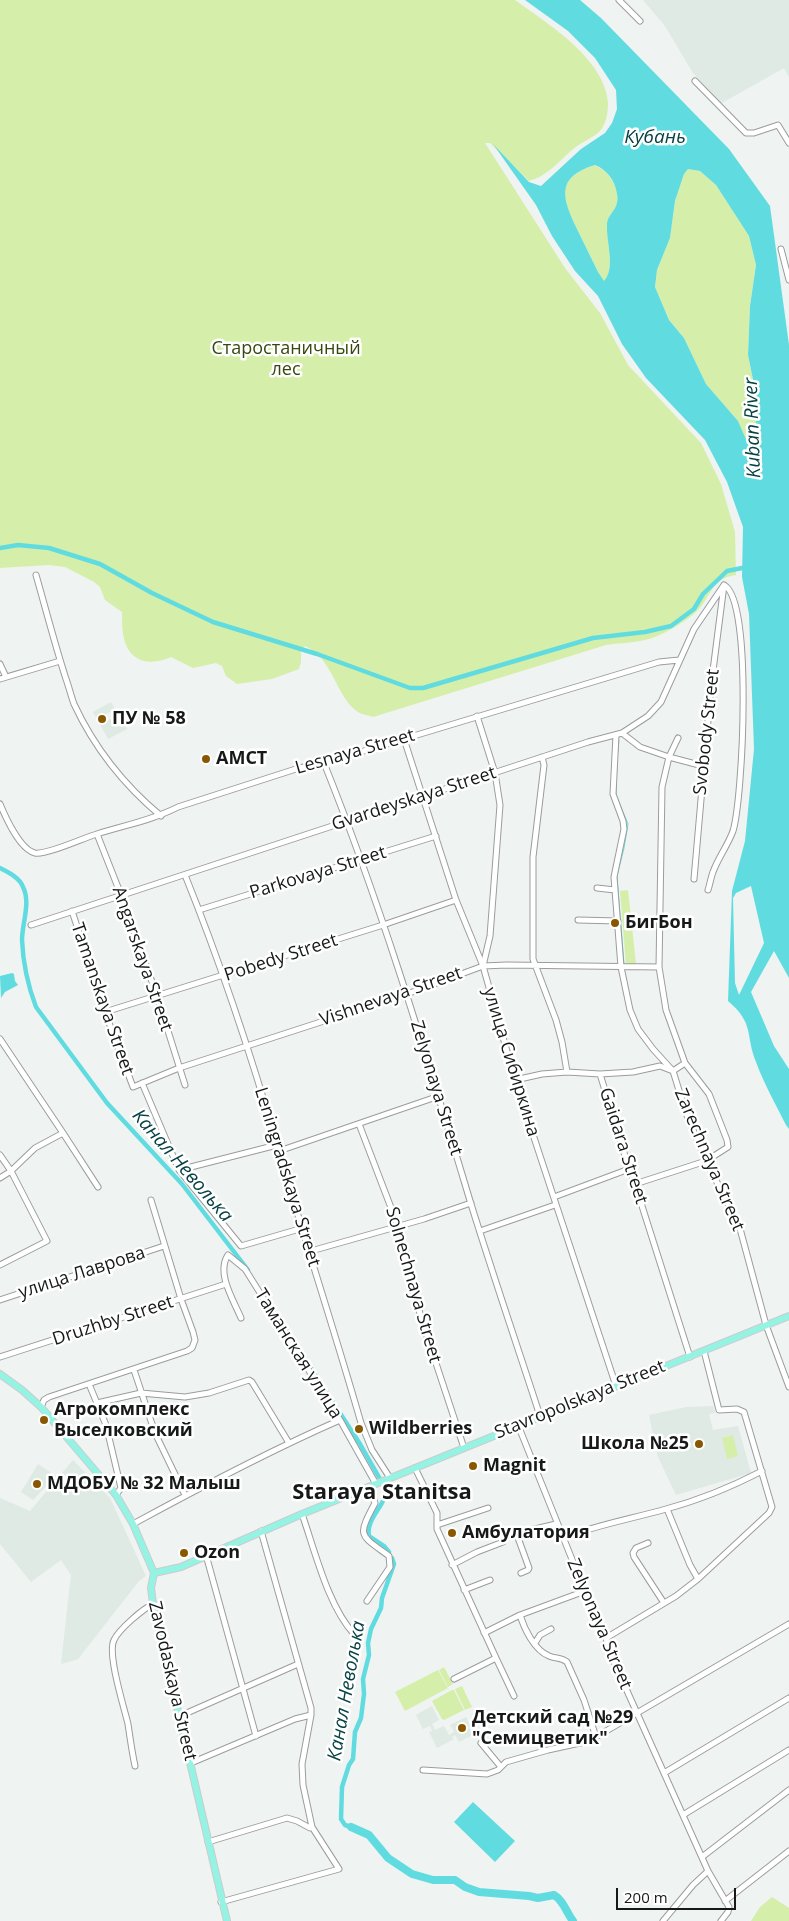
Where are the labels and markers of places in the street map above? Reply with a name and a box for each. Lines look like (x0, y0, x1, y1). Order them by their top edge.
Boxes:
place label: ПУ № 58 (112, 708, 186, 730)
marker: ПУ № 58 (96, 713, 108, 725)
place label: АМСТ (216, 748, 267, 770)
marker: АМСТ (200, 753, 212, 765)
place label: БигБон (625, 912, 693, 934)
marker: БигБон (609, 917, 621, 929)
place label: Агрокомплекс Выселковский (54, 1399, 193, 1442)
marker: Агрокомплекс Выселковский (38, 1414, 50, 1426)
place label: Wildberries (369, 1418, 472, 1440)
marker: Wildberries (353, 1423, 365, 1435)
place label: Школа №25 (581, 1433, 689, 1455)
marker: Школа №25 (693, 1438, 705, 1450)
place label: Magnit (483, 1455, 546, 1477)
marker: Magnit (467, 1460, 479, 1472)
place label: МДОБУ № 32 Малыш (47, 1473, 241, 1495)
marker: МДОБУ № 32 Малыш (31, 1478, 43, 1490)
place label: Амбулатория (462, 1522, 590, 1544)
marker: Амбулатория (446, 1527, 458, 1539)
place label: Ozon (194, 1542, 240, 1564)
marker: Ozon (178, 1547, 190, 1559)
place label: Детский сад №29 "Семицветик" (472, 1707, 633, 1750)
marker: Детский сад №29 "Семицветик" (456, 1722, 468, 1734)

